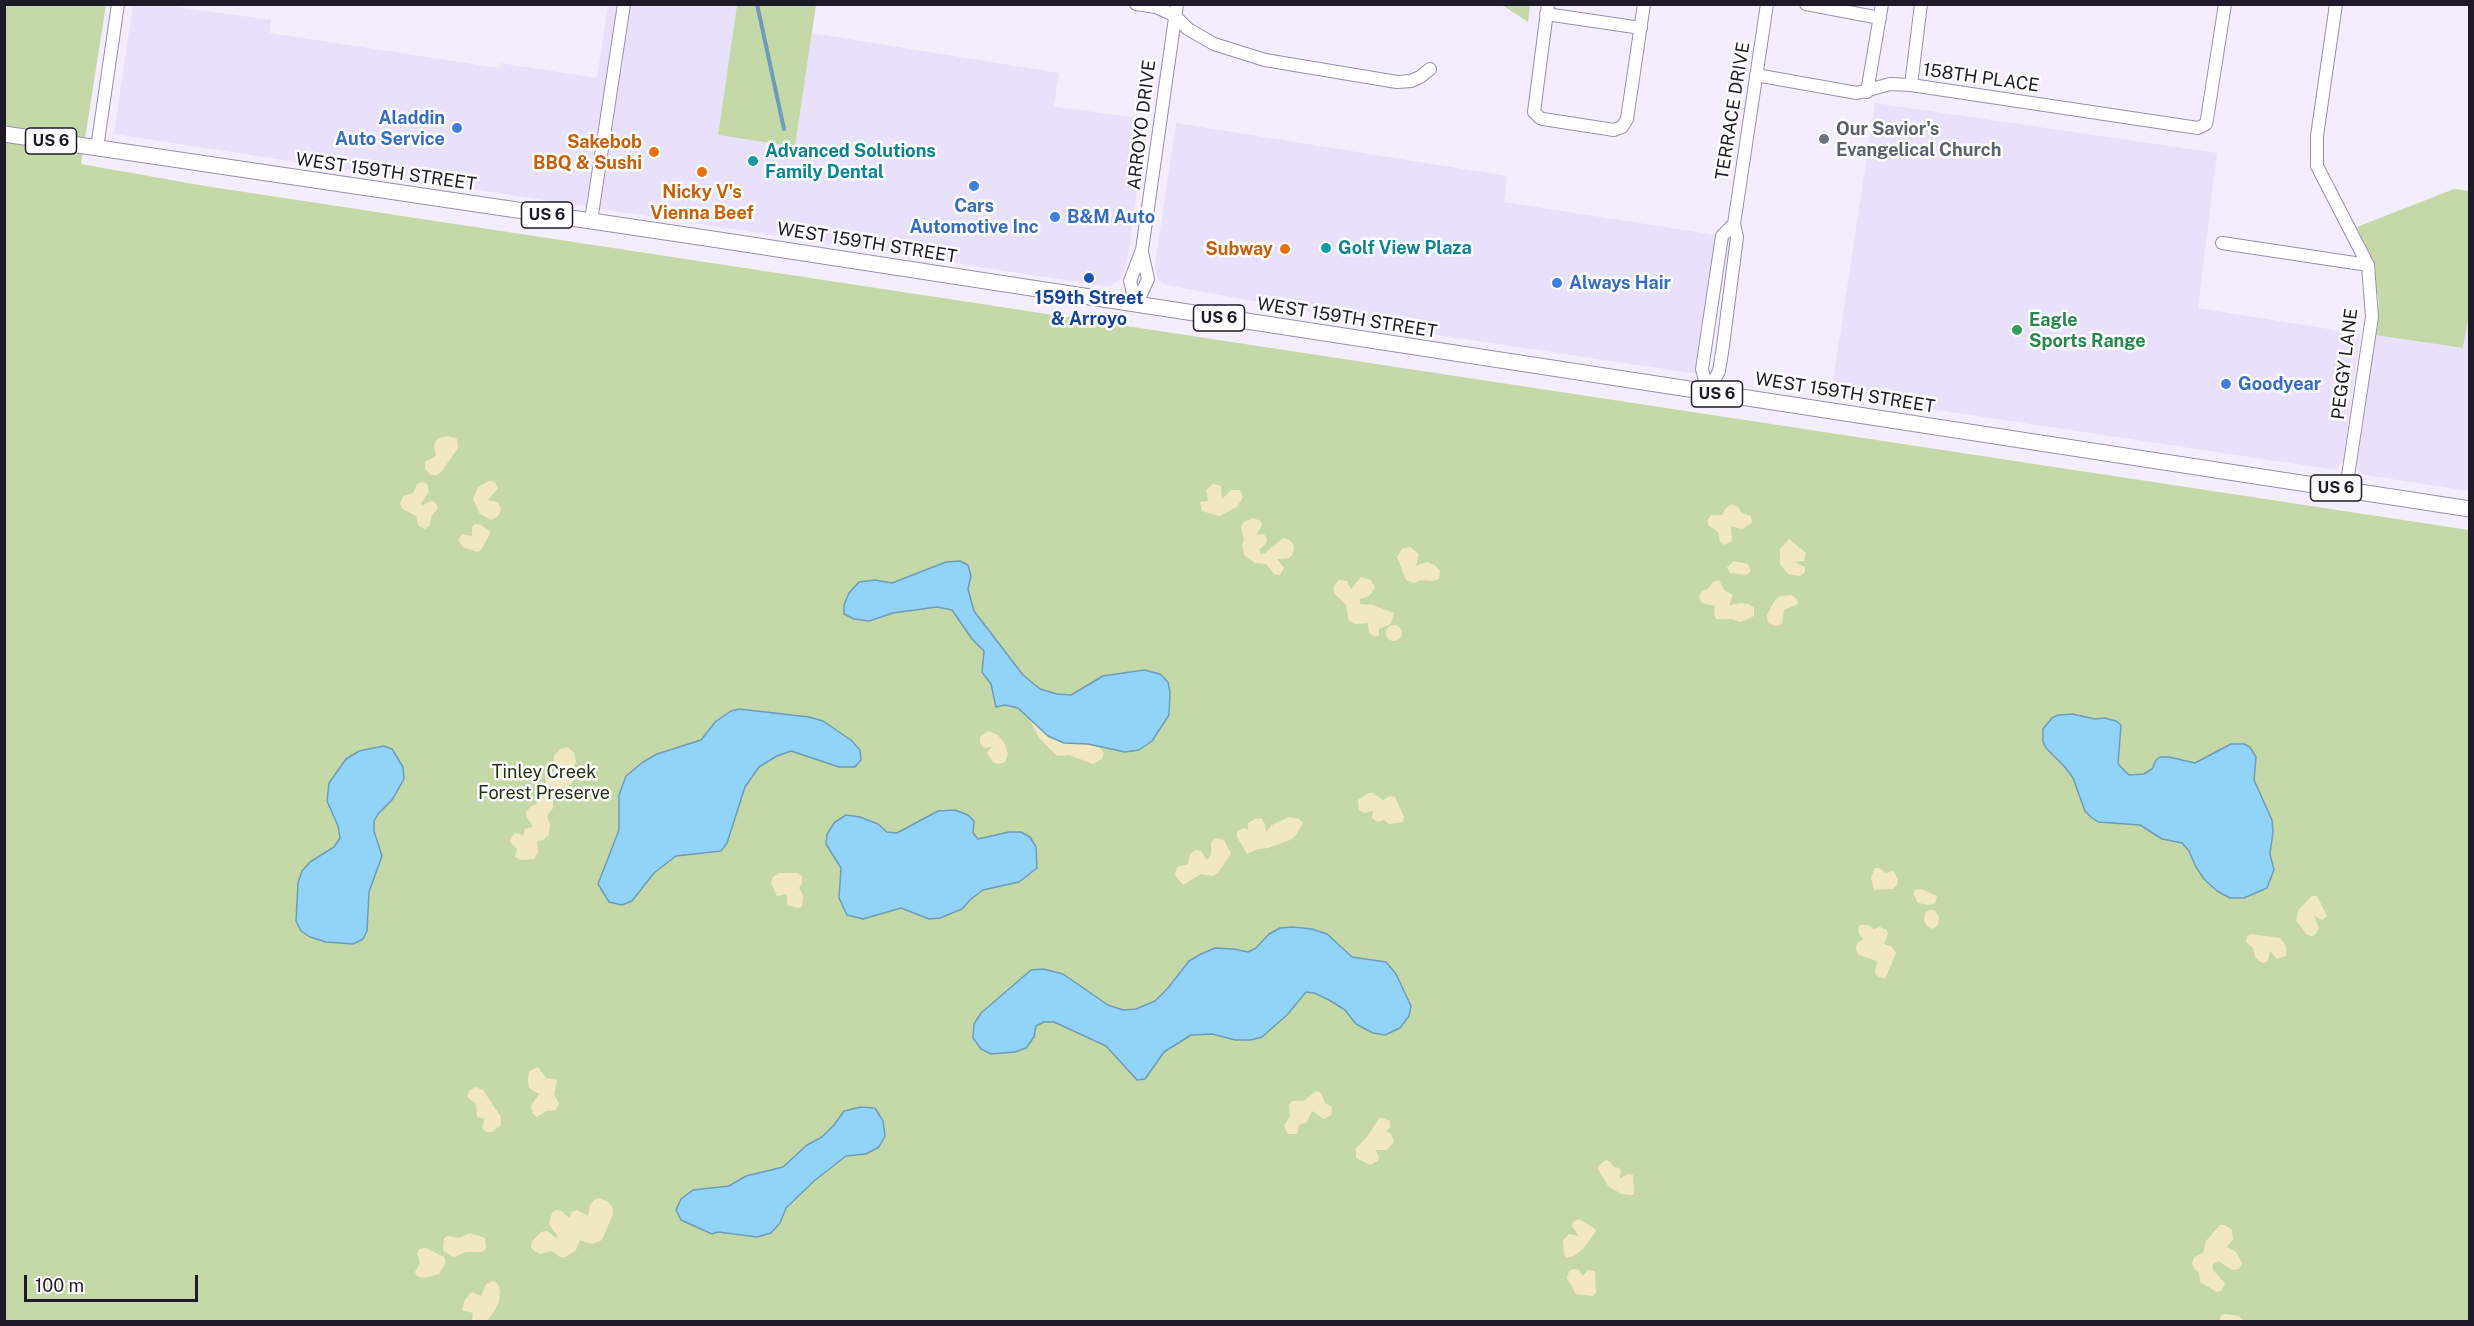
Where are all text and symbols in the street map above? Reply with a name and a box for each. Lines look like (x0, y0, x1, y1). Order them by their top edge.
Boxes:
street label: TERRACE DRIVE (1711, 40, 1755, 182)
street label: ARROYO DRIVE (1123, 59, 1161, 191)
street label: 158TH PLACE (1921, 59, 2041, 97)
place label: Aladdin Auto Service (335, 107, 445, 150)
place label: Our Savior's Evangelical Church (1836, 118, 2001, 160)
marker: Aladdin Auto Service (450, 121, 464, 135)
road number: US 6 (26, 128, 76, 154)
place label: Sakebob BBQ & Sushi (533, 131, 642, 174)
marker: Our Savior's Evangelical Church (1817, 132, 1831, 146)
place label: Advanced Solutions Family Dental (765, 140, 936, 182)
marker: Sakebob BBQ & Sushi (647, 145, 661, 159)
street label: WEST 159TH STREET (294, 149, 478, 195)
marker: Advanced Solutions Family Dental (746, 154, 760, 168)
marker: Nicky V's Vienna Beef (695, 165, 709, 179)
marker: Cars Automotive Inc (967, 179, 981, 193)
place label: Nicky V's Vienna Beef (650, 181, 754, 224)
place label: Cars Automotive Inc (909, 195, 1039, 238)
road number: US 6 (522, 202, 572, 228)
place label: B&M Auto (1067, 206, 1155, 228)
marker: B&M Auto (1048, 210, 1062, 224)
street label: WEST 159TH STREET (775, 218, 959, 268)
place label: Golf View Plaza (1338, 237, 1472, 259)
place label: Subway (1205, 238, 1273, 260)
marker: Golf View Plaza (1319, 241, 1333, 255)
marker: Subway (1278, 242, 1292, 256)
marker: 159th Street & Arroyo (1082, 271, 1096, 285)
place label: Always Hair (1569, 272, 1671, 294)
marker: Always Hair (1550, 276, 1564, 290)
place label: 159th Street & Arroyo (1035, 287, 1143, 330)
street label: WEST 159TH STREET (1255, 293, 1439, 343)
road number: US 6 (1194, 305, 1244, 331)
street label: PEGGY LANE (2327, 307, 2363, 421)
place label: Eagle Sports Range (2029, 309, 2146, 352)
marker: Eagle Sports Range (2010, 323, 2024, 337)
street label: WEST 159TH STREET (1753, 368, 1937, 418)
place label: Goodyear (2238, 373, 2321, 395)
marker: Goodyear (2219, 377, 2233, 391)
road number: US 6 (1692, 381, 1742, 407)
road number: US 6 (2310, 475, 2362, 501)
park label: Tinley Creek Forest Preserve (478, 761, 610, 804)
scale bar (27, 1263, 201, 1301)
text: 100 m (35, 1275, 84, 1296)

